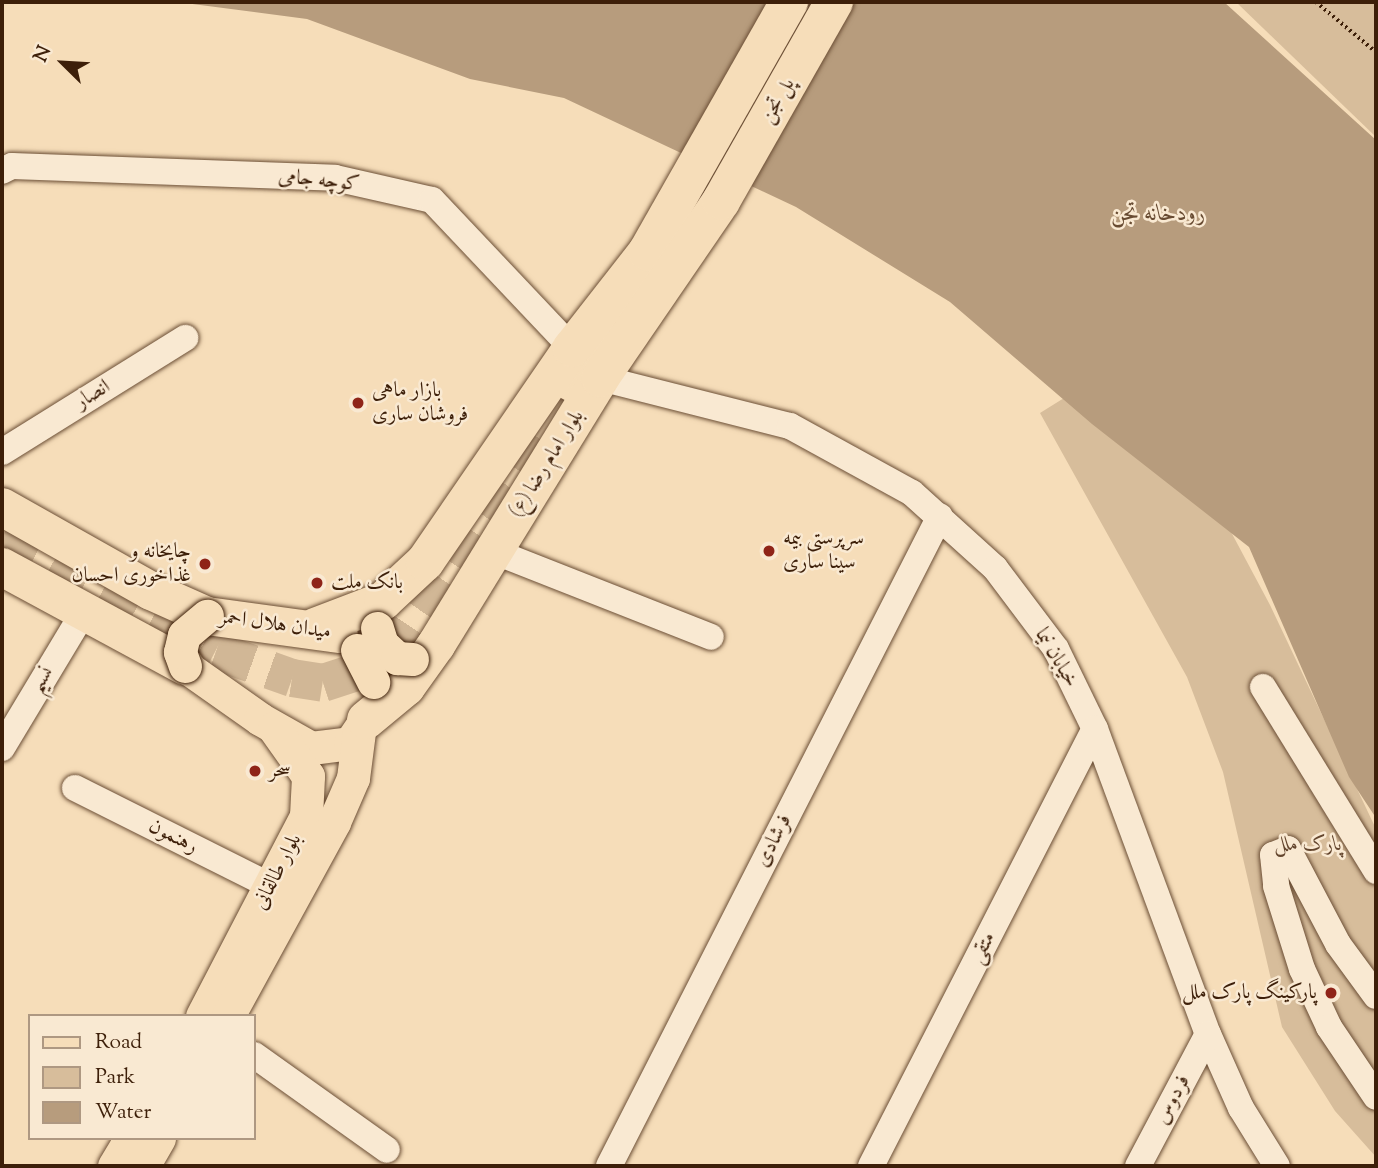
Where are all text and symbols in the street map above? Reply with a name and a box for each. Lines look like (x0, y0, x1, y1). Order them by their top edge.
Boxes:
north arrow (28, 28, 98, 98)
text: N (28, 42, 59, 67)
street label: پل تجن (755, 74, 801, 128)
street label: کوچه جامی (277, 164, 361, 198)
water label: رودخانه تجن (1111, 201, 1205, 229)
street label: انصار (71, 375, 115, 415)
place label: بازار ماهی فروشان ساری (372, 378, 468, 428)
marker: بازار ماهی فروشان ساری (350, 395, 366, 411)
street label: بلوار امام رضا (ع) (504, 405, 590, 523)
place label: سرپرستی بیمه سینا ساری (783, 526, 864, 576)
place label: چایخانه و غذاخوری احسان (71, 539, 191, 589)
marker: سرپرستی بیمه سینا ساری (761, 543, 777, 559)
marker: چایخانه و غذاخوری احسان (197, 556, 213, 572)
place label: بانک ملت (331, 570, 403, 596)
marker: بانک ملت (309, 575, 325, 591)
street label: میدان هلال احمر (218, 605, 332, 645)
street label: خیابان نیما (1029, 624, 1083, 692)
street label: نسیم (24, 662, 60, 698)
place label: سحر (269, 758, 291, 784)
marker: سحر (247, 763, 263, 779)
street label: فرشادی (750, 810, 798, 872)
street label: رهنمون (144, 814, 202, 860)
street label: بلوار طالقانی (248, 830, 308, 914)
park label: پارک ملل (1274, 832, 1342, 858)
street label: متقی (964, 928, 1002, 968)
place label: پارکینگ پارک ملل (1182, 980, 1317, 1006)
marker: پارکینگ پارک ملل (1323, 985, 1339, 1001)
legend (28, 1014, 256, 1140)
text: Road (95, 1028, 142, 1058)
text: Park (95, 1063, 135, 1093)
street label: فردوس (1150, 1071, 1196, 1129)
text: Water (95, 1098, 151, 1128)

